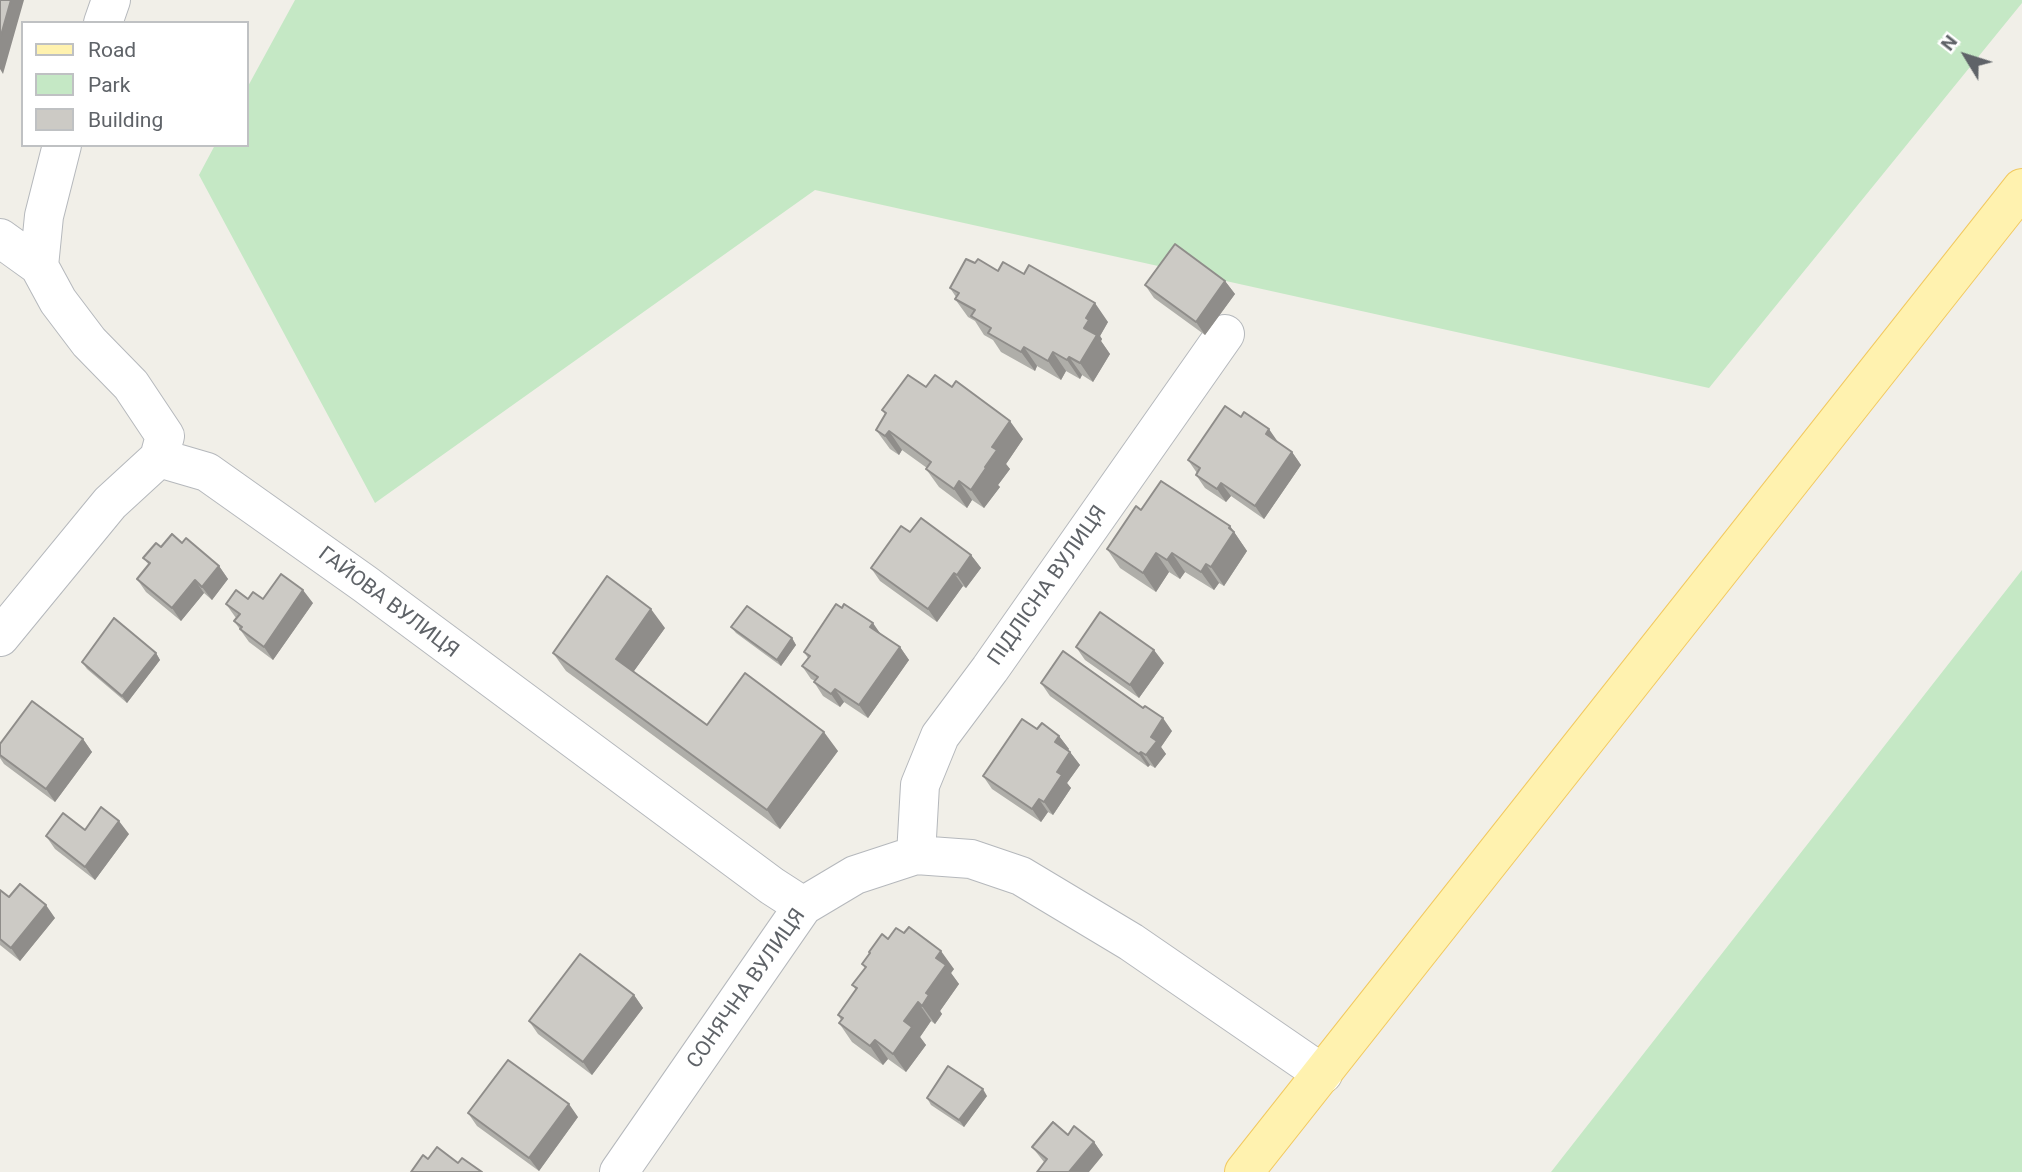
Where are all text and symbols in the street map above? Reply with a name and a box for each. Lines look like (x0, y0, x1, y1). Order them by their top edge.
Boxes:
legend (21, 21, 248, 147)
north arrow (1931, 21, 2001, 91)
text: N (1936, 30, 1962, 55)
text: Road (88, 38, 136, 62)
text: Park (88, 73, 130, 97)
text: Building (88, 108, 163, 132)
street label: ПІДЛІСНА ВУЛИЦЯ (983, 501, 1113, 671)
street label: ГАЙОВА ВУЛИЦЯ (313, 542, 463, 664)
street label: СОНЯЧНА ВУЛИЦЯ (682, 904, 812, 1074)

